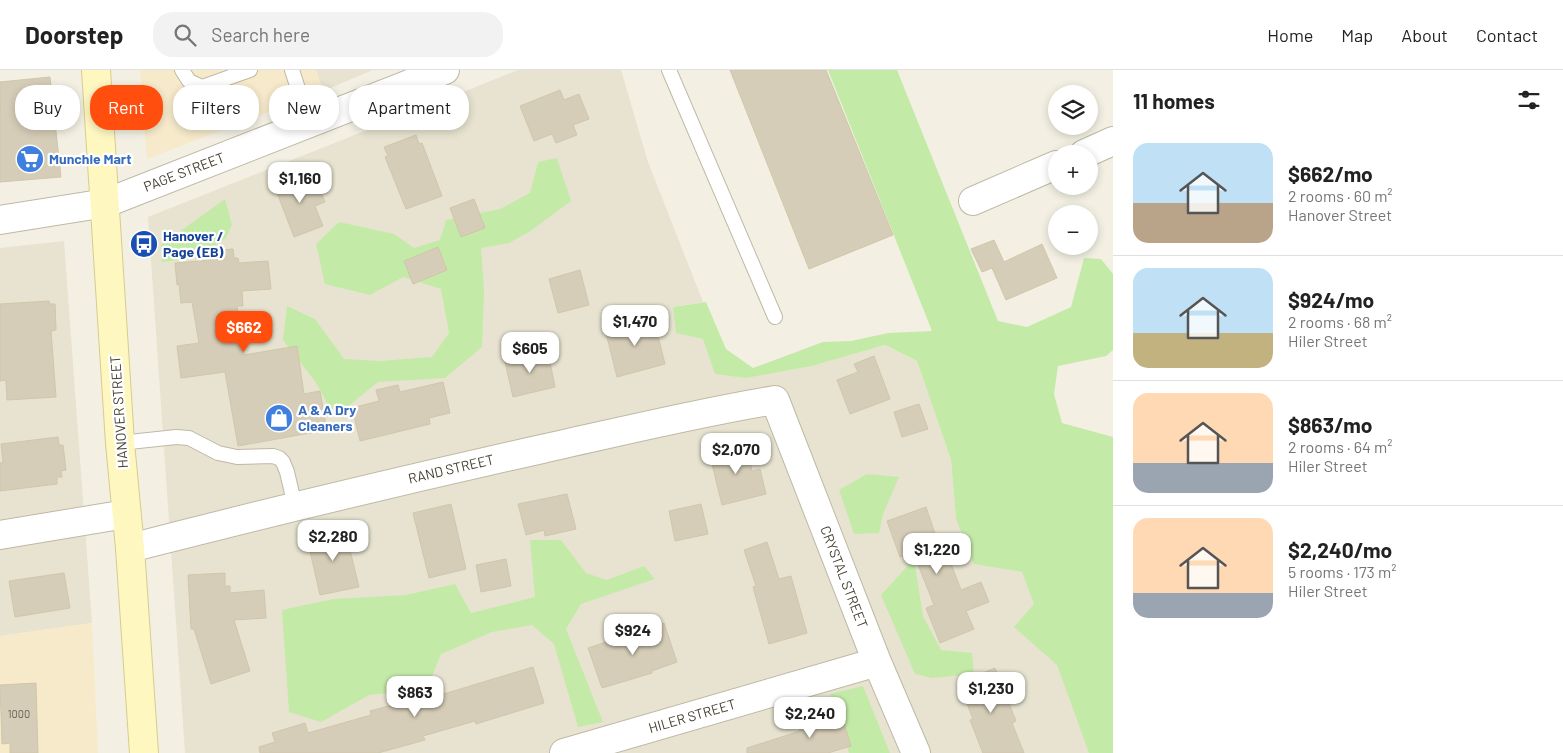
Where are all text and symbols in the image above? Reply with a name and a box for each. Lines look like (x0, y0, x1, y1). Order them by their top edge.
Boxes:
search box (153, 12, 503, 57)
text: Doorstep (25, 20, 123, 49)
icon: search (171, 21, 199, 49)
text: Search here (211, 23, 310, 46)
text: Home (1267, 24, 1313, 46)
text: Map (1341, 24, 1373, 46)
text: About (1401, 24, 1448, 46)
text: Contact (1476, 24, 1538, 46)
chip: Buy (15, 85, 80, 130)
chip: Rent (90, 85, 163, 130)
chip: Filters (173, 85, 259, 130)
chip: New (269, 85, 339, 130)
chip: Apartment (349, 85, 469, 130)
map controls (1048, 85, 1098, 255)
button: layers (1048, 85, 1098, 135)
icon: filters (1515, 86, 1543, 114)
text: 11 homes (1133, 88, 1215, 113)
supermarket icon: Munchie Mart (15, 144, 45, 174)
button: + (1048, 145, 1098, 195)
street label: PAGE STREET (141, 148, 227, 195)
place label: Munchie Mart (49, 150, 132, 167)
text: $662/mo (1288, 161, 1373, 186)
pin: $1,160 (259, 162, 341, 204)
icon: home (1173, 163, 1233, 223)
text: $1,160 (279, 168, 321, 187)
text: 2 rooms · 60 m² (1288, 186, 1393, 205)
button: − (1048, 205, 1098, 255)
text: Hanover Street (1288, 205, 1392, 224)
place label: Hanover / Page (EB) (163, 227, 224, 260)
bus stop icon: Hanover / Page (EB) (129, 229, 159, 259)
text: $924/mo (1288, 287, 1374, 312)
icon: home (1173, 288, 1233, 348)
pin: $1,470 (594, 304, 676, 347)
pin: $662 (214, 310, 274, 353)
text: $1,470 (613, 311, 657, 330)
text: 2 rooms · 68 m² (1288, 312, 1392, 331)
text: $662 (226, 317, 262, 336)
text: Hiler Street (1288, 331, 1367, 350)
pin: $605 (500, 332, 560, 374)
text: $605 (512, 338, 548, 357)
street label: HANOVER STREET (106, 355, 131, 469)
place label: A & A Dry Cleaners (298, 401, 356, 434)
shop icon: A & A Dry Cleaners (264, 403, 294, 433)
text: $863/mo (1288, 412, 1372, 437)
icon: home (1173, 413, 1233, 473)
pin: $2,070 (695, 432, 777, 475)
text: 2 rooms · 64 m² (1288, 437, 1392, 456)
text: $2,070 (712, 439, 760, 458)
street label: RAND STREET (406, 450, 496, 487)
text: Hiler Street (1288, 456, 1367, 475)
pin: $2,280 (292, 520, 374, 562)
street label: CRYSTAL STREET (817, 523, 872, 630)
text: $2,280 (308, 526, 358, 545)
pin: $1,220 (896, 532, 978, 575)
text: $2,240/mo (1288, 537, 1392, 562)
icon: home (1173, 538, 1233, 598)
text: $1,220 (914, 539, 960, 558)
text: 5 rooms · 173 m² (1288, 562, 1396, 581)
text: Hiler Street (1288, 581, 1367, 600)
pin: $924 (603, 614, 663, 656)
text: $924 (615, 620, 651, 639)
pin: $1,230 (950, 672, 1032, 714)
pin: $863 (385, 676, 445, 718)
text: $1,230 (968, 678, 1014, 697)
text: $863 (397, 682, 433, 701)
street label: HILER STREET (646, 695, 737, 736)
pin: $2,240 (769, 696, 851, 739)
text: $2,240 (785, 703, 835, 722)
house number: 1000 (8, 707, 30, 720)

